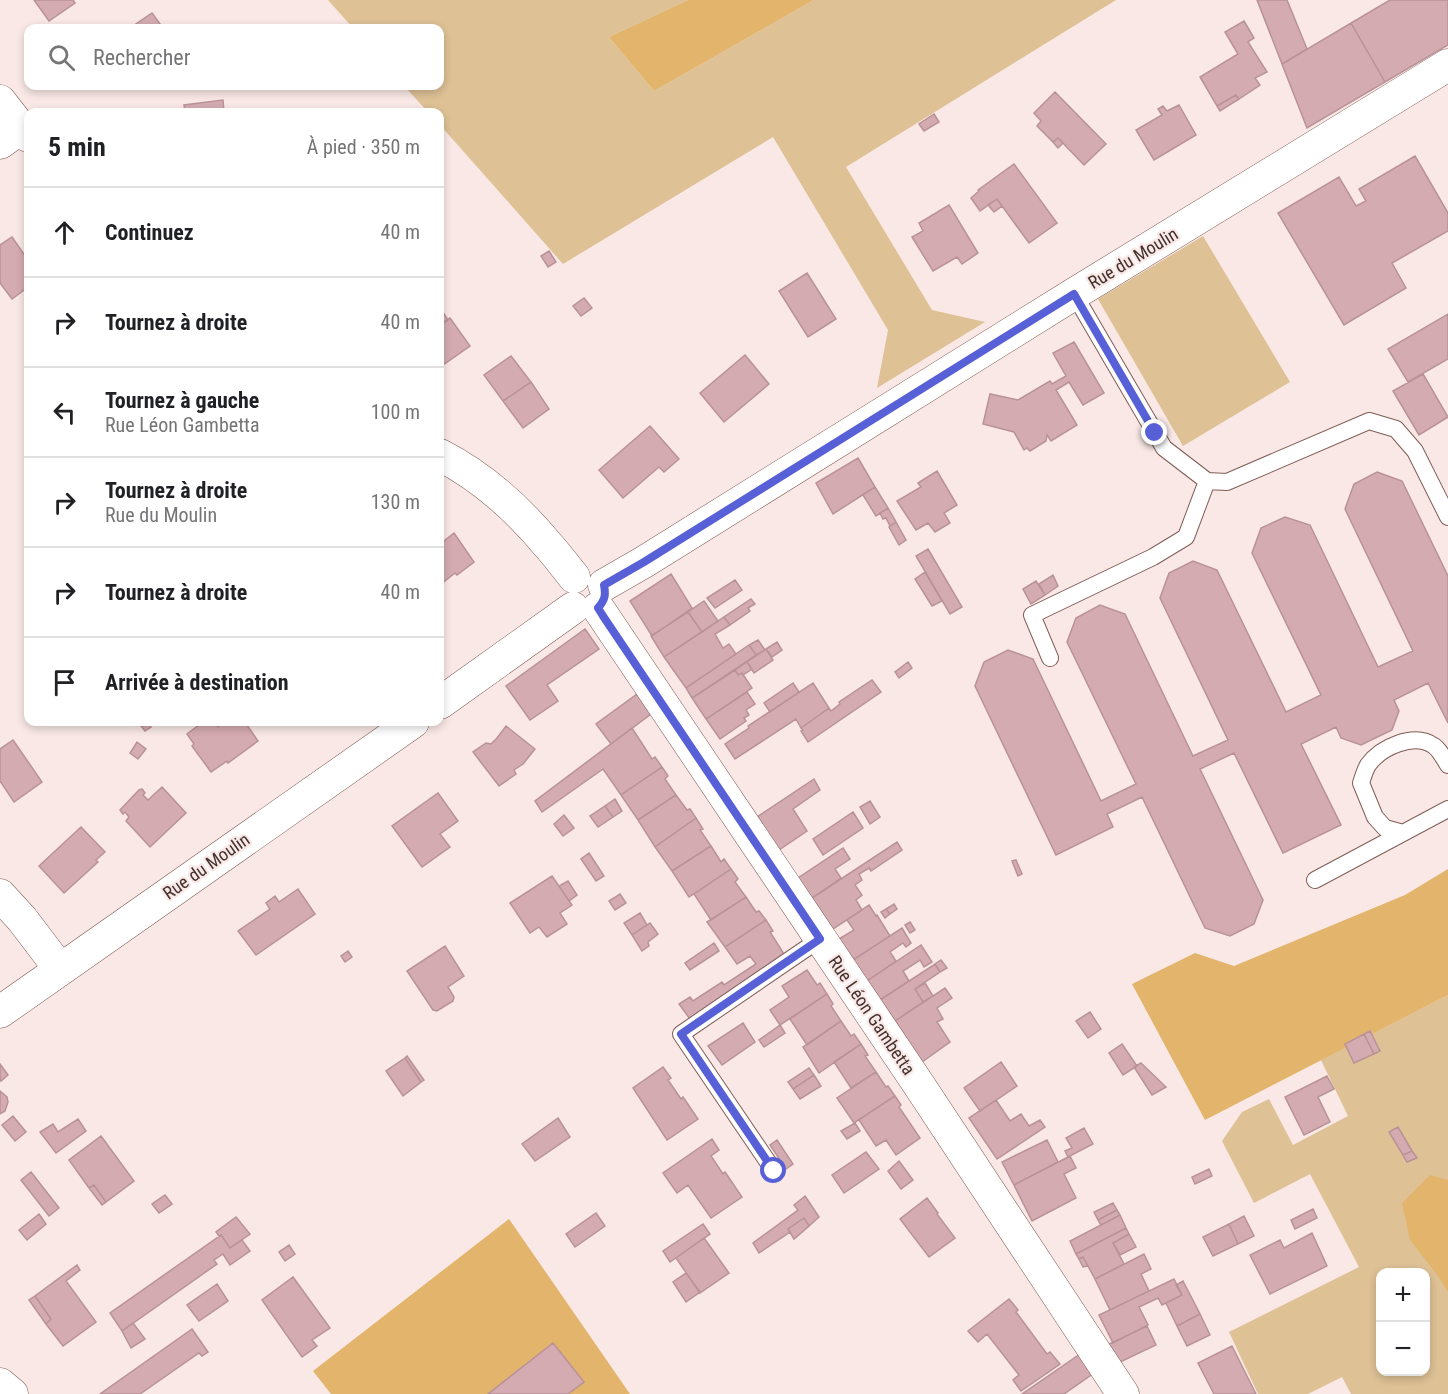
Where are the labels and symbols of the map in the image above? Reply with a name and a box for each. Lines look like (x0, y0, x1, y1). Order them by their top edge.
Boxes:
street label: Rue du Moulin (1084, 223, 1182, 293)
route end (1141, 419, 1167, 445)
street label: Rue du Moulin (159, 828, 253, 904)
street label: Rue Léon Gambetta (824, 951, 920, 1079)
route start (760, 1157, 786, 1183)

